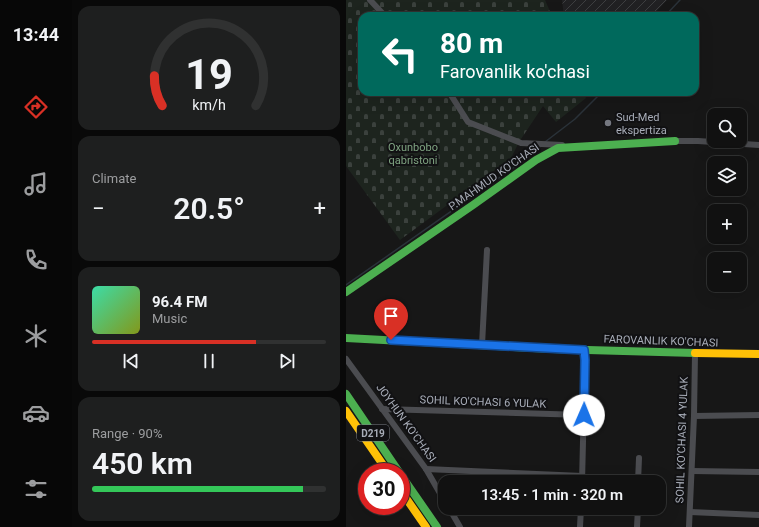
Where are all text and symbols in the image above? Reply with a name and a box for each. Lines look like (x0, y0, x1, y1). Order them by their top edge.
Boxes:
text: 13:44 (13, 24, 59, 45)
text: 80 m (440, 27, 503, 60)
icon: left (374, 28, 426, 80)
text: 19 (185, 50, 233, 99)
text: Farovanlik ko'chasi (440, 61, 590, 82)
icon: directions (22, 93, 50, 121)
text: km/h (192, 97, 226, 113)
map controls (707, 108, 747, 292)
button: search (707, 108, 747, 148)
place label: Sud-Med ekspertiza (616, 111, 667, 137)
marker: Sud-Med ekspertiza (603, 118, 613, 128)
park label: Oxunbobo qabristoni (388, 141, 438, 167)
street label: P.MAHMUD KO'CHASI (446, 141, 542, 213)
button: layers (707, 156, 747, 196)
icon: music (22, 170, 50, 198)
text: Climate (92, 171, 136, 186)
text: 20.5° (173, 191, 245, 226)
text: − (92, 196, 105, 221)
text: + (314, 196, 326, 221)
button: + (707, 204, 747, 244)
icon: phone (22, 246, 50, 274)
button: − (707, 252, 747, 292)
text: 96.4 FM (152, 293, 207, 311)
pin (374, 299, 408, 340)
icon: arrive (380, 305, 402, 327)
text: Music (152, 311, 187, 326)
icon: climate (22, 322, 50, 350)
street label: FAROVANLIK KO'CHASI (603, 333, 719, 349)
icon: previous (120, 350, 142, 372)
icon: pause (198, 350, 220, 372)
icon: next (276, 350, 298, 372)
street label: SOHIL KO'CHASI 4 YULAK (673, 376, 691, 503)
street label: JOYHUN KO'CHASI (373, 381, 439, 465)
street label: SOHIL KO'CHASI 6 YULAK (420, 393, 547, 411)
position arrow (563, 394, 605, 436)
icon: car (22, 399, 50, 427)
road number: D219 (357, 425, 389, 441)
text: Range · 90% (92, 426, 162, 441)
text: 450 km (92, 446, 193, 481)
speed limit sign: 30 (358, 463, 410, 515)
icon: filters (22, 475, 50, 503)
text: 13:45 · 1 min · 320 m (481, 486, 623, 504)

